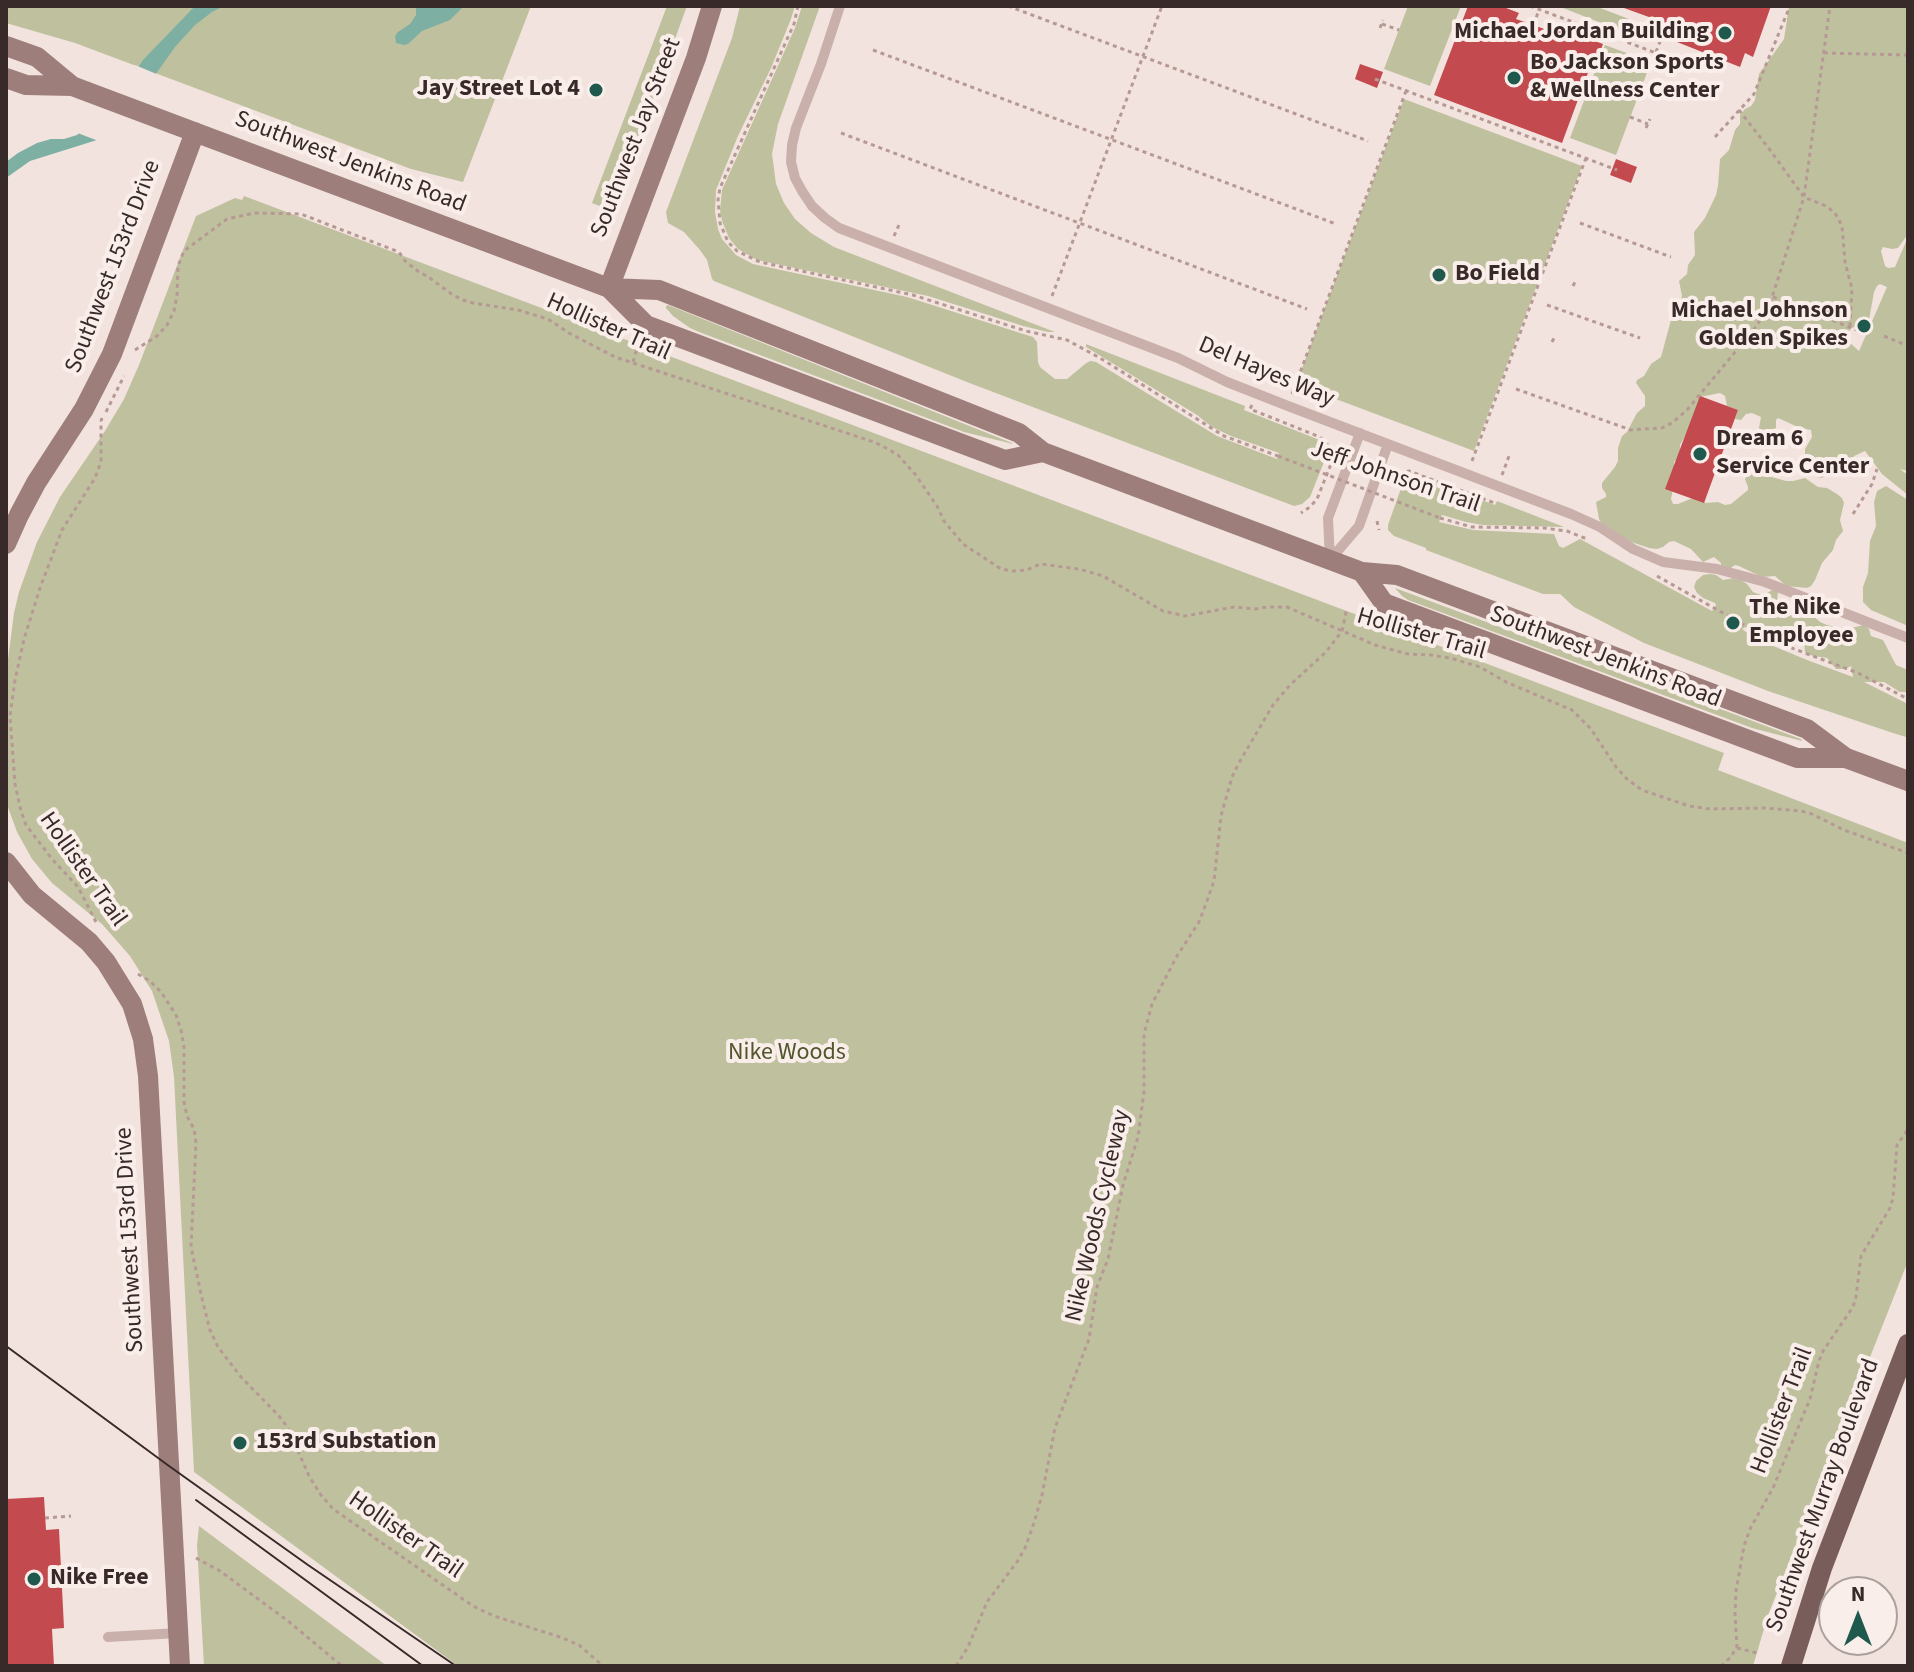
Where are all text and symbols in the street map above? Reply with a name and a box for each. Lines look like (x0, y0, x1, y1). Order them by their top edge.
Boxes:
place label: Michael Jordan Building (1454, 19, 1709, 47)
marker: Michael Jordan Building (1716, 24, 1734, 42)
street label: Southwest Jay Street (586, 34, 688, 242)
place label: Bo Jackson Sports & Wellness Center (1530, 50, 1724, 106)
marker: Bo Jackson Sports & Wellness Center (1505, 69, 1523, 87)
place label: Jay Street Lot 4 (417, 76, 580, 104)
marker: Jay Street Lot 4 (587, 81, 605, 99)
street label: Southwest Jenkins Road (230, 106, 470, 220)
street label: Southwest 153rd Drive (60, 157, 168, 377)
place label: Bo Field (1455, 261, 1540, 289)
marker: Bo Field (1430, 266, 1448, 284)
street label: Hollister Trail (541, 288, 675, 368)
place label: Michael Johnson Golden Spikes (1671, 298, 1848, 354)
marker: Michael Johnson Golden Spikes (1855, 317, 1873, 335)
street label: Del Hayes Way (1194, 331, 1338, 415)
place label: Dream 6 Service Center (1716, 426, 1869, 482)
street label: Jeff Johnson Trail (1306, 436, 1484, 520)
marker: Dream 6 Service Center (1691, 445, 1709, 463)
place label: The Nike Employee (1749, 595, 1854, 651)
street label: Southwest Jenkins Road (1485, 601, 1725, 715)
street label: Hollister Trail (1353, 603, 1489, 667)
marker: The Nike Employee (1724, 614, 1742, 632)
street label: Hollister Trail (32, 807, 132, 933)
park label: Nike Woods (728, 1040, 846, 1068)
street label: Nike Woods Cycleway (1061, 1107, 1137, 1325)
street label: Southwest 153rd Drive (111, 1127, 151, 1353)
street label: Hollister Trail (1746, 1344, 1820, 1478)
street label: Southwest Murray Boulevard (1761, 1355, 1887, 1637)
place label: 153rd Substation (256, 1429, 436, 1457)
marker: 153rd Substation (231, 1434, 249, 1452)
street label: Hollister Trail (342, 1486, 468, 1586)
place label: Nike Free (50, 1565, 149, 1593)
marker: Nike Free (25, 1570, 43, 1588)
north arrow (1818, 1576, 1898, 1656)
text: N (1851, 1578, 1865, 1610)

